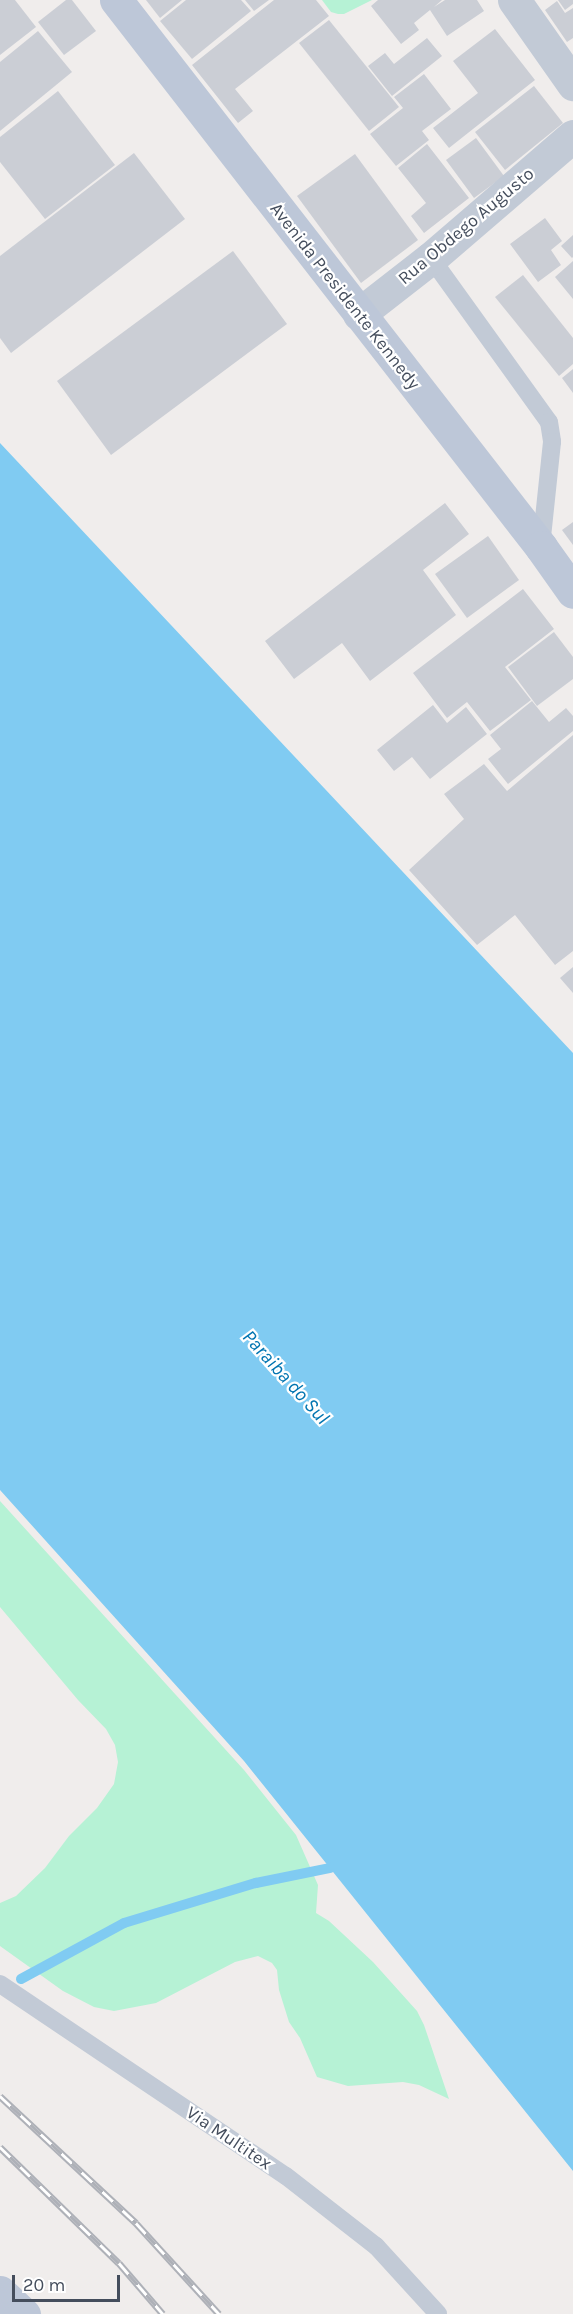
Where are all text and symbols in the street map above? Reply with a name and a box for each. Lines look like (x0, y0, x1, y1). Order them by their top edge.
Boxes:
street label: Rua Obdego Augusto (394, 163, 538, 289)
street label: Avenida Presidente Kennedy (265, 198, 425, 394)
water label: Paraiba do Sul (237, 1325, 335, 1429)
street label: Via Multitex (182, 2102, 276, 2174)
scale bar (15, 2263, 123, 2301)
text: 20 m (23, 2274, 65, 2296)

